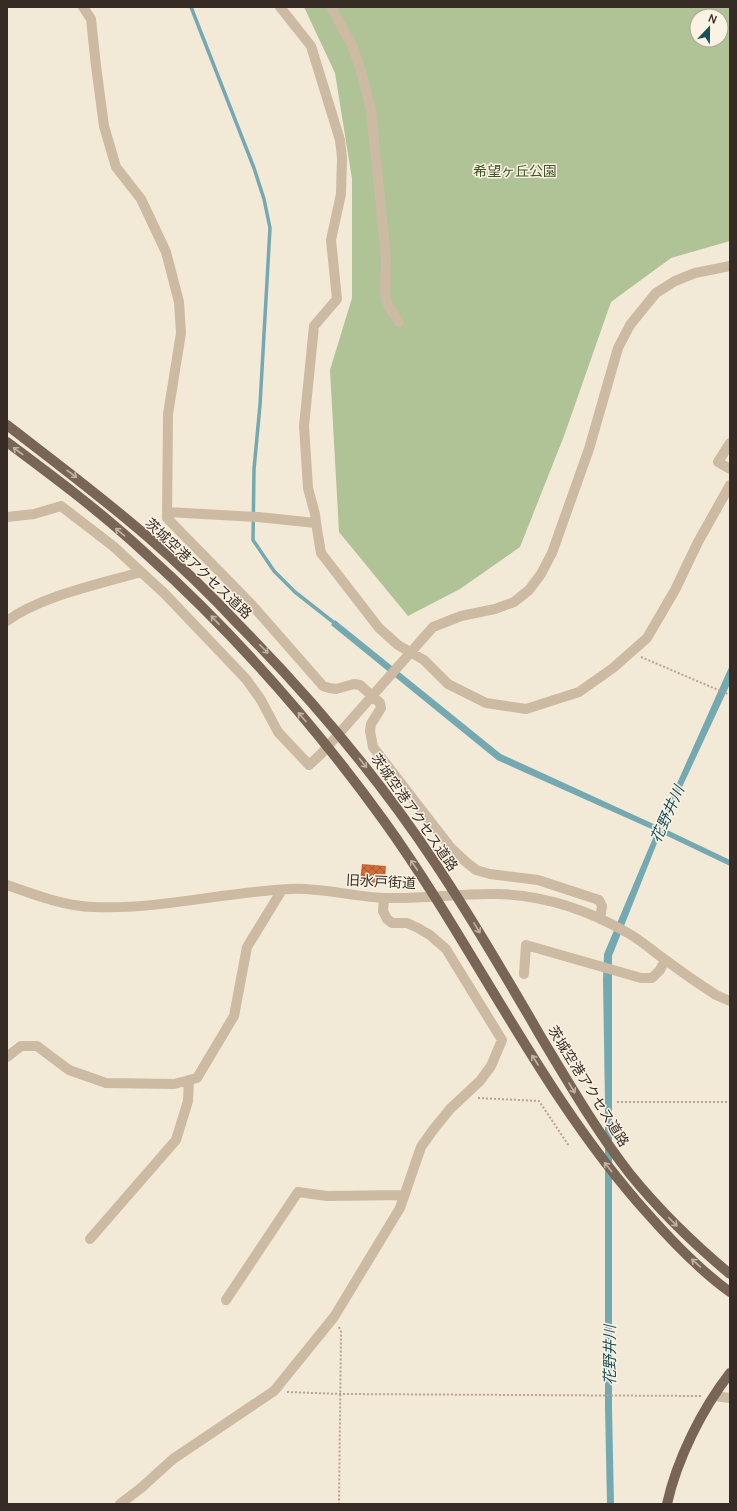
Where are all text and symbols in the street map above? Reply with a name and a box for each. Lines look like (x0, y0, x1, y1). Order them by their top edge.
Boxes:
north arrow (689, 8, 729, 48)
text: N (706, 10, 719, 27)
park label: 希望ヶ丘公園 (473, 161, 557, 180)
one-way arrow (13, 447, 24, 455)
one-way arrow (66, 470, 77, 478)
street label: 茨城空港アクセス道路 (142, 514, 256, 622)
one-way arrow (115, 527, 125, 536)
one-way arrow (210, 615, 220, 625)
one-way arrow (259, 644, 269, 654)
one-way arrow (297, 712, 306, 722)
street label: 茨城空港アクセス道路 (367, 749, 463, 875)
one-way arrow (359, 758, 367, 769)
water label: 花野井川 (645, 781, 690, 846)
one-way arrow (410, 860, 418, 871)
street label: 旧水戸街道 (346, 870, 416, 892)
one-way arrow (473, 922, 481, 934)
street label: 茨城空港アクセス道路 (544, 1022, 634, 1150)
one-way arrow (530, 1054, 538, 1066)
one-way arrow (568, 1082, 576, 1093)
one-way arrow (604, 1162, 613, 1173)
one-way arrow (668, 1217, 678, 1227)
one-way arrow (691, 1258, 701, 1267)
water label: 花野井川 (599, 1323, 620, 1385)

